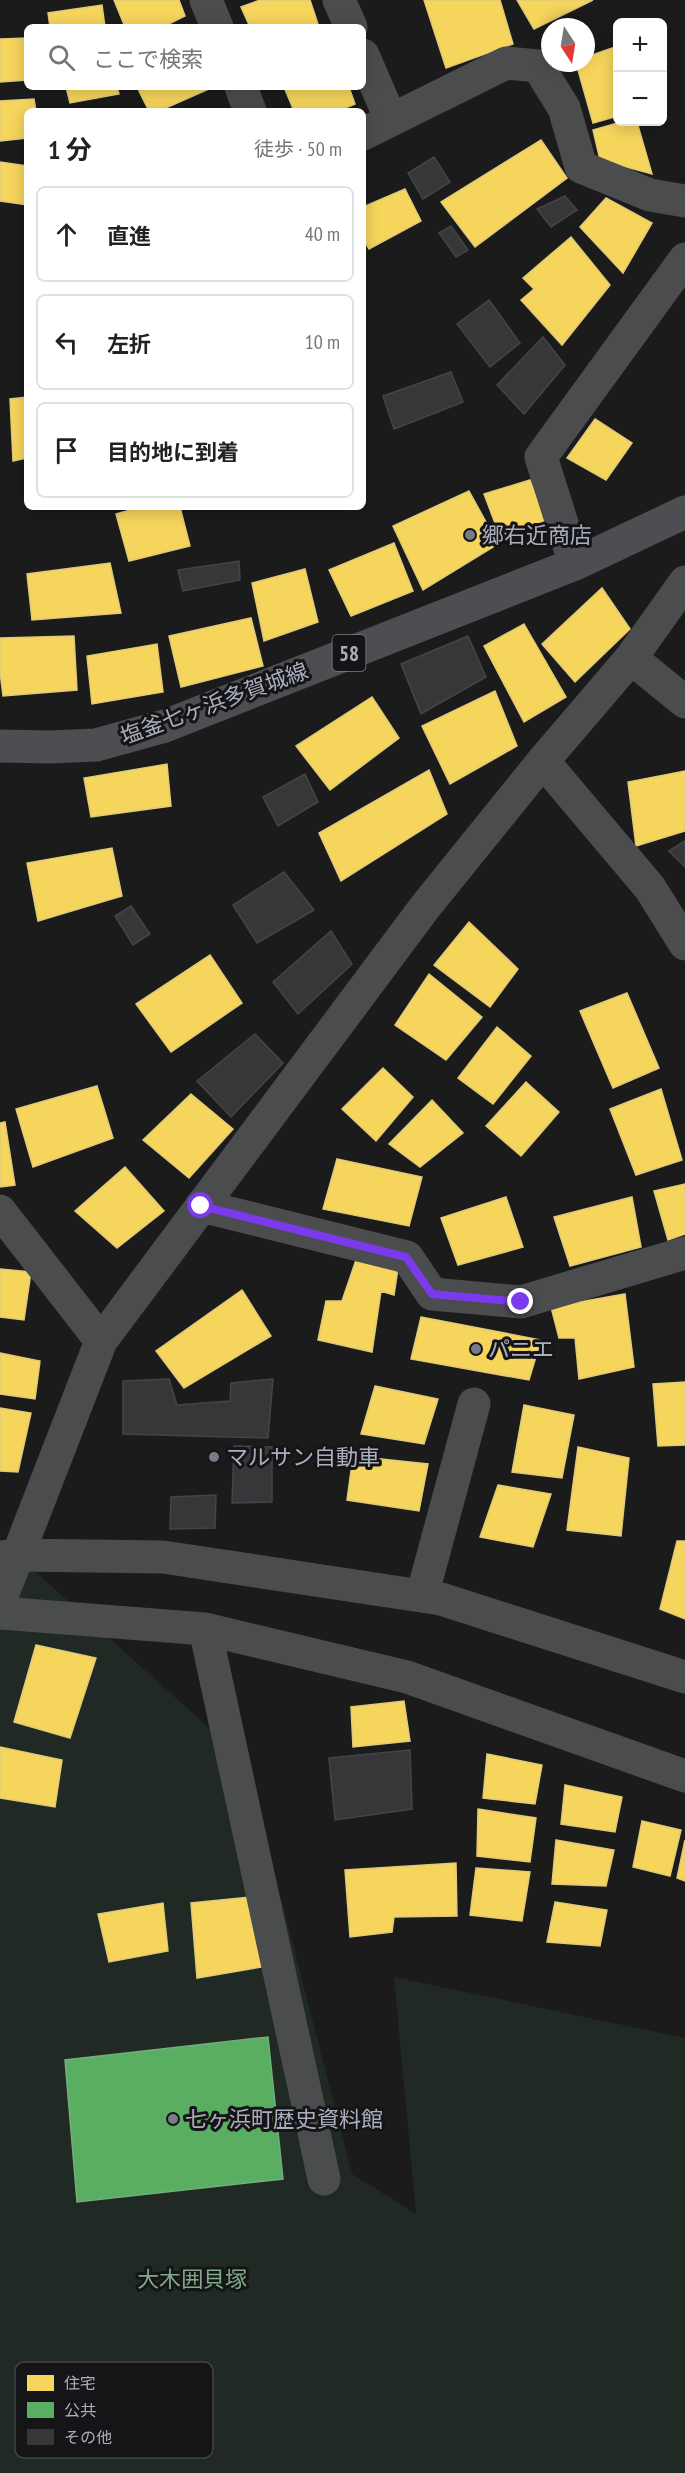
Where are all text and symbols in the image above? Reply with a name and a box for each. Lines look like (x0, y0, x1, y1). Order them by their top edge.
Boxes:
north arrow (541, 18, 595, 72)
map controls (613, 18, 667, 126)
button: + (613, 18, 667, 72)
search box (24, 24, 366, 90)
icon: search (45, 41, 78, 74)
text: ここで検索 (93, 45, 203, 73)
button: − (613, 72, 667, 126)
text: 1 分 (48, 133, 92, 166)
text: 徒歩 · 50 m (254, 136, 342, 162)
icon: ahead (50, 218, 83, 251)
text: 40 m (305, 221, 340, 247)
text: 直進 (107, 222, 151, 250)
icon: left (50, 326, 83, 359)
text: 10 m (305, 329, 340, 355)
text: 左折 (107, 330, 151, 358)
icon: arrive (50, 434, 83, 467)
text: 目的地に到着 (107, 438, 239, 466)
place label: 郷右近商店 (482, 521, 592, 549)
marker: 郷右近商店 (463, 528, 477, 542)
road number: 58 (332, 635, 366, 671)
street label: 塩釜七ヶ浜多賀城線 (116, 656, 312, 750)
route start (187, 1192, 213, 1218)
route end (507, 1288, 533, 1314)
place label: パニエ (488, 1335, 554, 1363)
marker: パニエ (469, 1342, 483, 1356)
place label: マルサン自動車 (226, 1443, 380, 1471)
marker: マルサン自動車 (207, 1450, 221, 1464)
place label: 七ヶ浜町歴史資料館 (185, 2105, 383, 2133)
marker: 七ヶ浜町歴史資料館 (166, 2112, 180, 2126)
park label: 大木囲貝塚 (137, 2265, 247, 2293)
legend (15, 2362, 213, 2458)
text: 住宅 (64, 2373, 96, 2393)
text: 公共 (64, 2400, 96, 2420)
text: その他 (64, 2427, 112, 2447)

